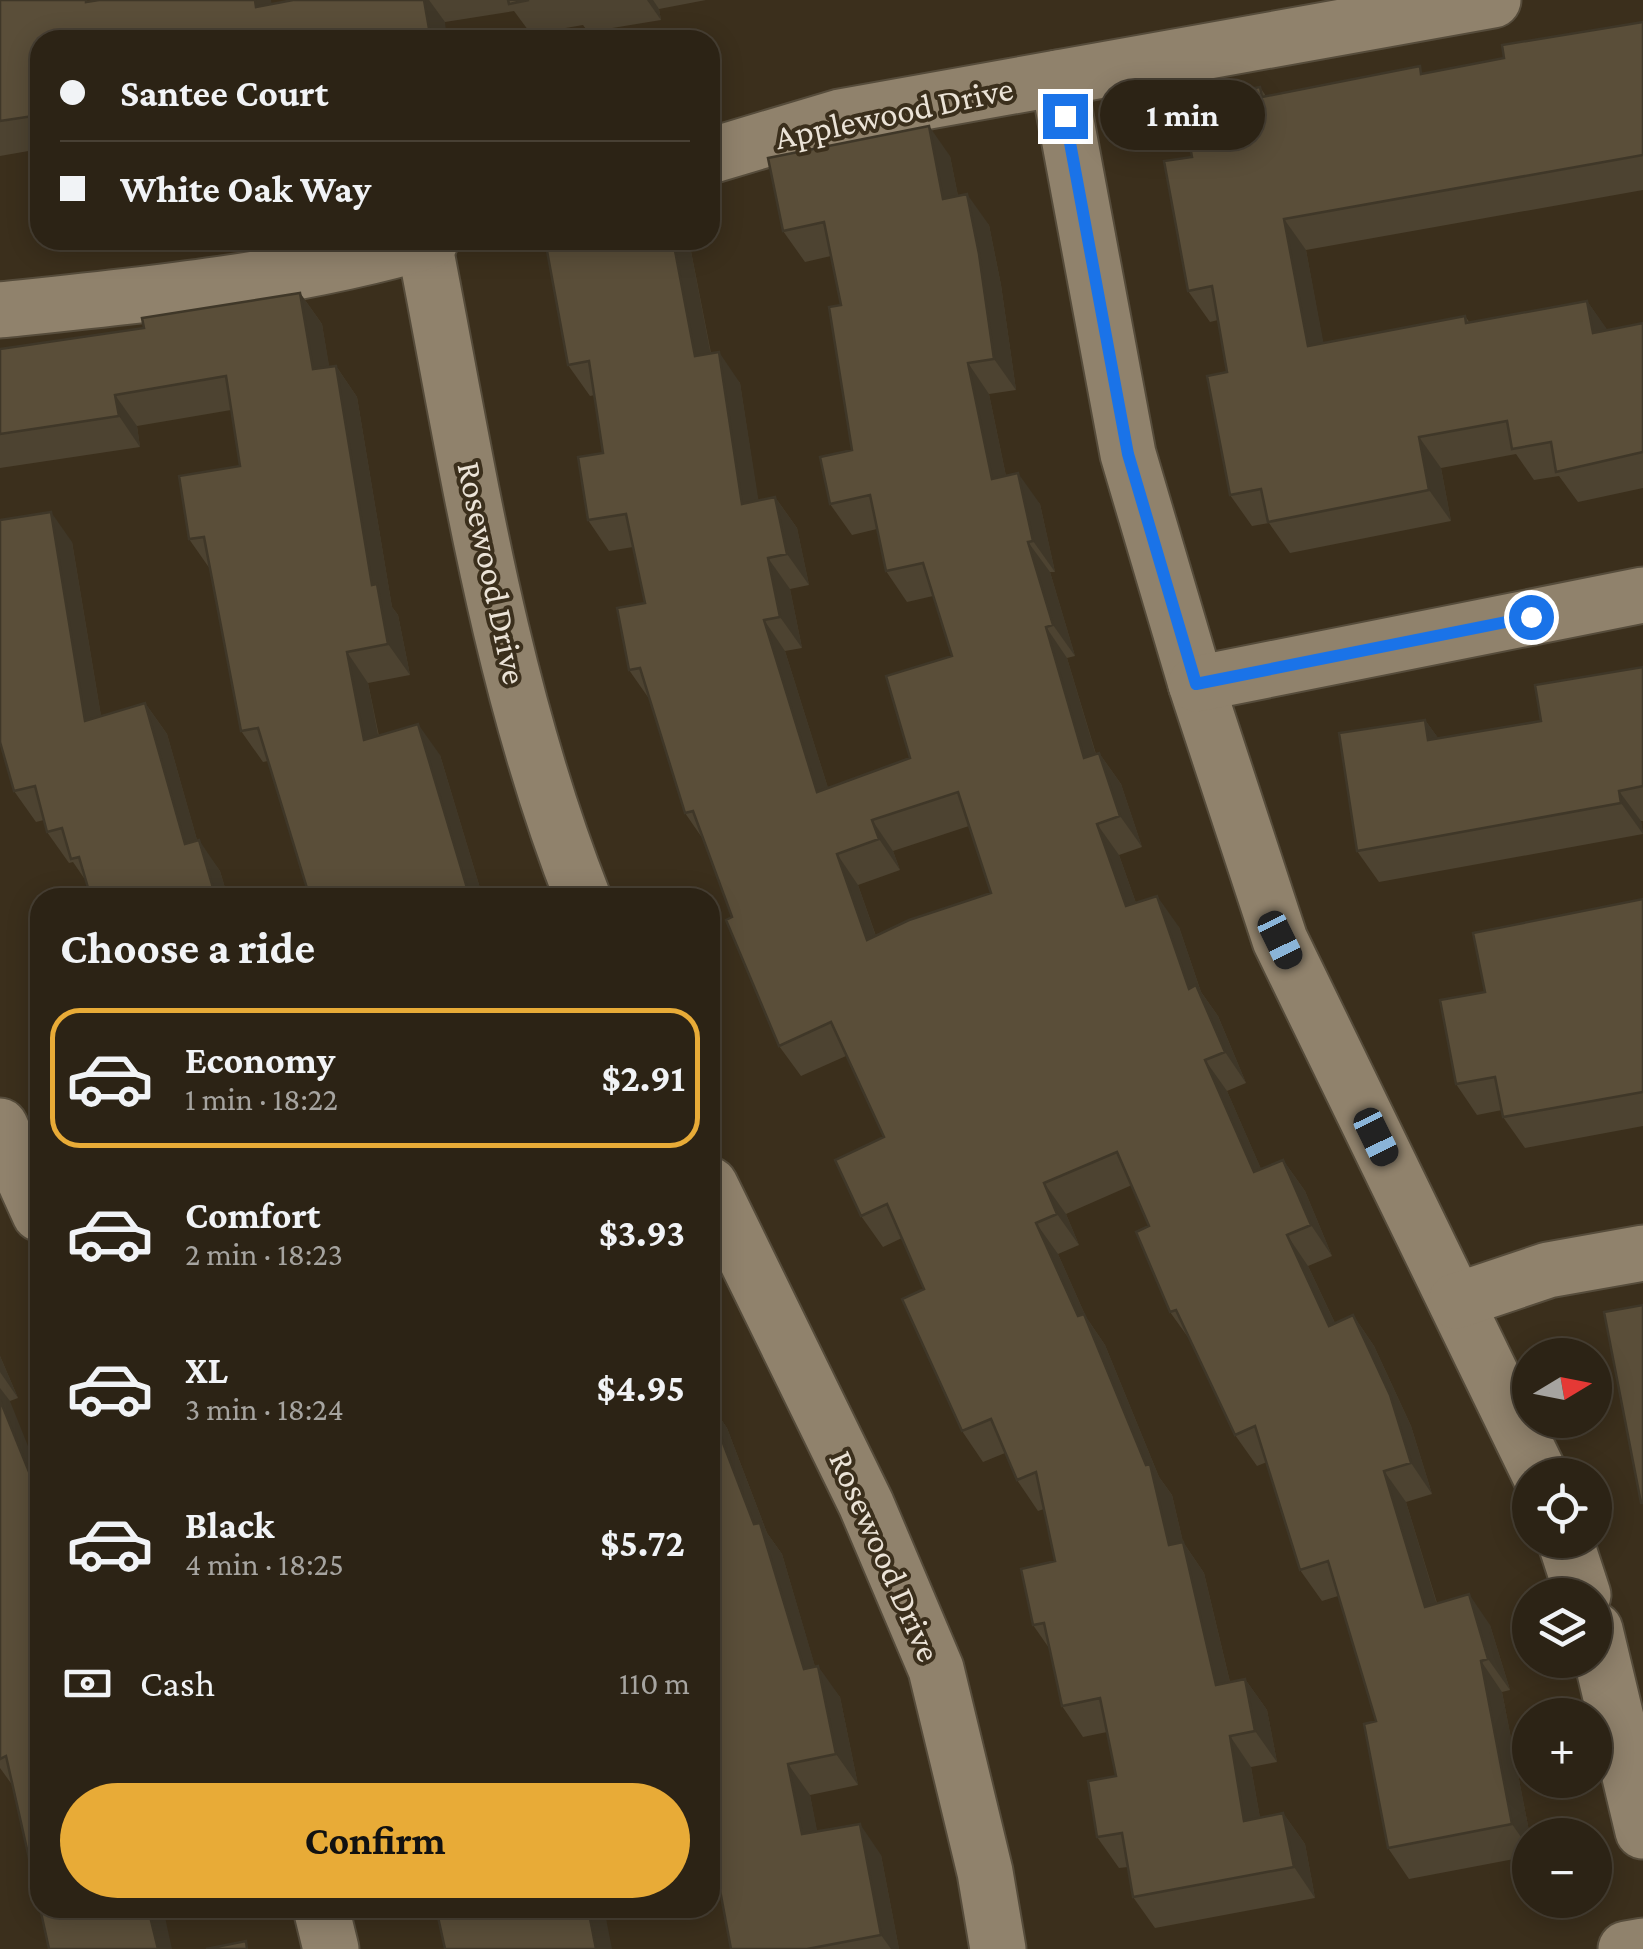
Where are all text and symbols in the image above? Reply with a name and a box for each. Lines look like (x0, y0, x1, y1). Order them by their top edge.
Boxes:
street label: Applewood Drive (771, 69, 1017, 157)
text: Santee Court (120, 72, 328, 114)
callout: 1 min (1100, 81, 1265, 151)
route end (1043, 94, 1088, 139)
text: 1 min (1146, 97, 1219, 133)
text: White Oak Way (120, 168, 371, 210)
street label: Rosewood Drive (449, 458, 535, 688)
route start (1509, 595, 1554, 640)
car (1253, 906, 1307, 974)
text: Choose a ride (60, 923, 315, 973)
icon: car (65, 1033, 155, 1123)
text: Economy (185, 1039, 335, 1081)
text: $2.91 (601, 1057, 685, 1099)
text: 1 min · 18:22 (185, 1081, 338, 1117)
car (1349, 1103, 1403, 1171)
icon: car (65, 1188, 155, 1278)
text: Comfort (185, 1194, 321, 1236)
text: $3.93 (599, 1212, 685, 1254)
text: 2 min · 18:23 (185, 1236, 343, 1272)
north arrow (1512, 1338, 1612, 1438)
map controls (1512, 1338, 1612, 1918)
icon: car (65, 1343, 155, 1433)
text: XL (185, 1349, 228, 1391)
text: $4.95 (596, 1367, 685, 1409)
text: 3 min · 18:24 (185, 1391, 344, 1427)
street label: Rosewood Drive (821, 1445, 949, 1667)
button: locate (1512, 1458, 1612, 1558)
icon: car (65, 1498, 155, 1588)
text: Black (185, 1504, 274, 1546)
text: $5.72 (600, 1522, 685, 1564)
text: 4 min · 18:25 (185, 1546, 344, 1582)
button: layers (1512, 1578, 1612, 1678)
icon: cash (60, 1656, 115, 1711)
text: Cash (140, 1662, 215, 1704)
text: 110 m (619, 1665, 690, 1701)
button: + (1512, 1698, 1612, 1798)
button: Confirm (60, 1783, 690, 1898)
button: − (1512, 1818, 1612, 1918)

